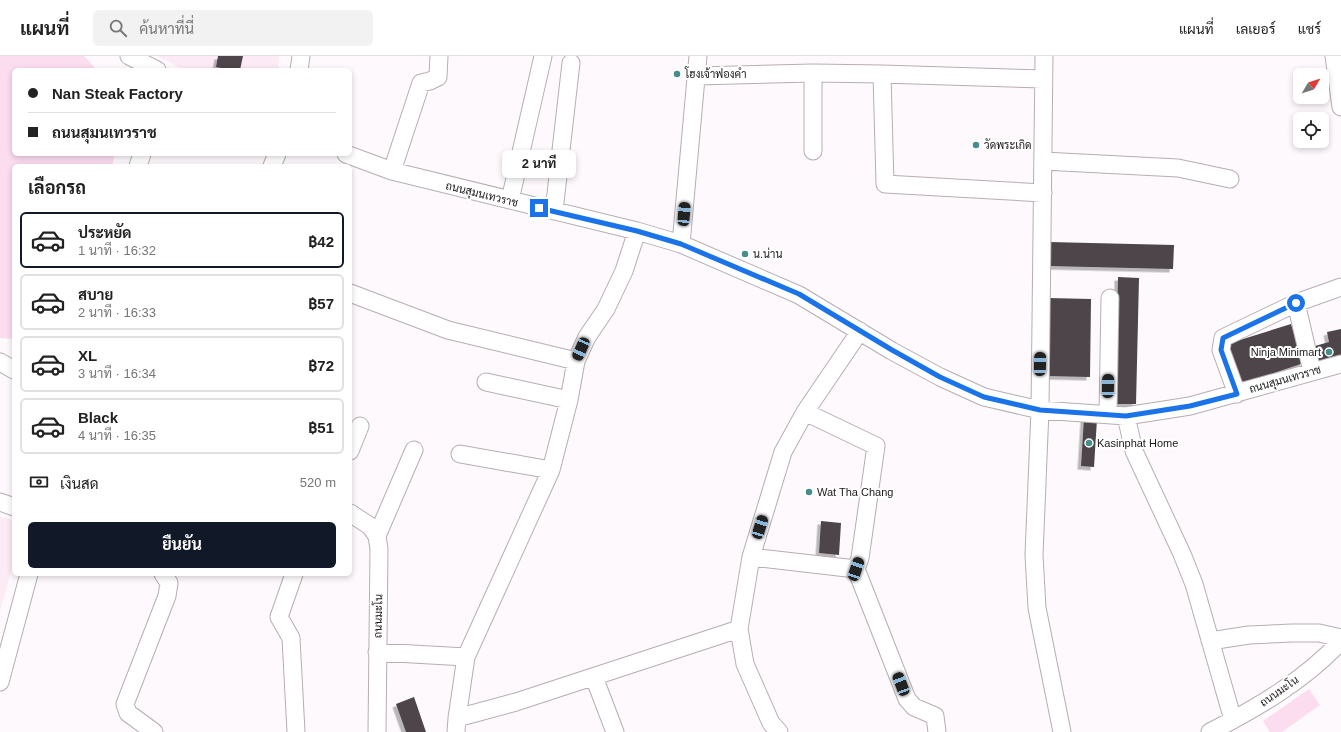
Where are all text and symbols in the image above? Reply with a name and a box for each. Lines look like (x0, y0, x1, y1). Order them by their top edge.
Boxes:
search box (93, 10, 373, 46)
icon: search (107, 17, 129, 39)
text: แผนที่ (20, 18, 69, 39)
text: ค้นหาที่นี่ (139, 20, 194, 37)
text: แผนที่ (1179, 21, 1214, 37)
text: เลเยอร์ (1236, 21, 1276, 37)
text: แชร์ (1298, 21, 1321, 37)
place label: โฮงเจ้าฟองคำ (684, 66, 747, 80)
north arrow (1293, 68, 1329, 104)
map controls (1293, 68, 1329, 148)
marker: โฮงเจ้าฟองคำ (672, 69, 682, 79)
text: Nan Steak Factory (52, 85, 183, 102)
button: locate (1293, 112, 1329, 148)
text: ถนนสุมนเทวราช (52, 124, 157, 141)
place label: วัดพระเกิด (984, 138, 1032, 151)
marker: วัดพระเกิด (971, 140, 981, 150)
callout: 2 นาที (502, 150, 576, 178)
text: 2 นาที (522, 156, 556, 171)
text: เลือกรถ (28, 178, 86, 198)
street label: ถนนสุมนเทวราช (444, 179, 520, 212)
route end (530, 199, 548, 217)
car (677, 202, 691, 226)
icon: car (30, 222, 66, 258)
text: ประหยัด (78, 224, 131, 241)
text: ฿42 (308, 233, 334, 250)
text: 1 นาที · 16:32 (78, 243, 156, 258)
place label: น.น่าน (753, 247, 782, 260)
marker: น.น่าน (740, 249, 750, 259)
icon: car (30, 284, 66, 320)
text: สบาย (78, 286, 113, 303)
route start (1287, 294, 1305, 312)
text: ฿57 (308, 295, 334, 312)
text: 2 นาที · 16:33 (78, 305, 156, 320)
car (571, 336, 591, 362)
icon: car (30, 346, 66, 382)
place label: Ninja Minimart (1251, 346, 1321, 358)
text: XL (78, 347, 97, 364)
marker: Ninja Minimart (1324, 347, 1334, 357)
car (1034, 352, 1046, 376)
text: ฿72 (308, 357, 334, 374)
street label: ถนนสุมนเทวราช (1248, 363, 1323, 398)
text: 3 นาที · 16:34 (78, 366, 156, 381)
car (1102, 374, 1114, 398)
icon: car (30, 408, 66, 444)
text: Black (78, 409, 118, 426)
text: ฿51 (308, 419, 334, 436)
text: 4 นาที · 16:35 (78, 428, 156, 443)
place label: Kasinphat Home (1097, 437, 1178, 449)
marker: Kasinphat Home (1084, 438, 1094, 448)
icon: cash (28, 471, 50, 493)
text: เงินสด (60, 475, 99, 492)
text: 520 m (300, 475, 336, 490)
place label: Wat Tha Chang (817, 486, 893, 498)
marker: Wat Tha Chang (804, 487, 814, 497)
car (751, 514, 769, 540)
button: ยืนยัน (28, 522, 336, 568)
car (847, 556, 865, 582)
street label: ถนนมะโน (370, 594, 384, 638)
car (891, 671, 911, 697)
street label: ถนนมะโน (1256, 672, 1301, 709)

